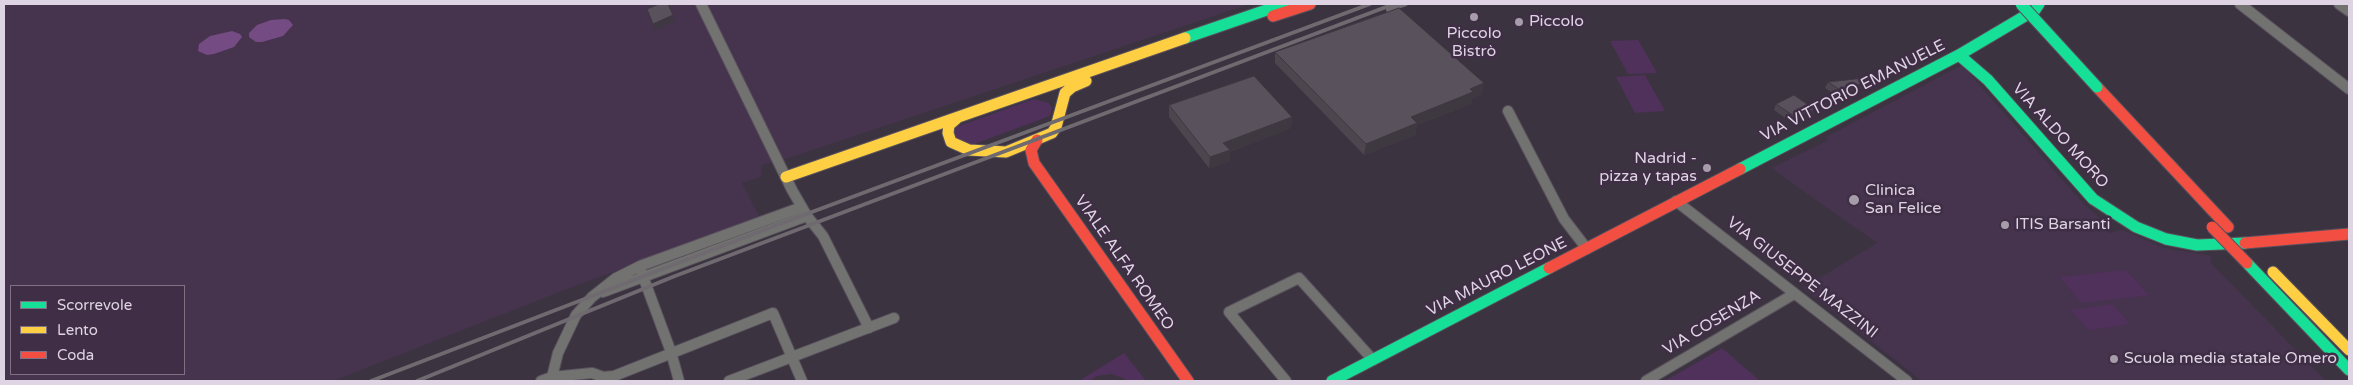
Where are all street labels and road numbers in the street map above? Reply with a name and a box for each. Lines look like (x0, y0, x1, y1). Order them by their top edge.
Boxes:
street label: VIA VITTORIO EMANUELE (1757, 36, 1949, 146)
street label: VIA ALDO MORO (2008, 79, 2112, 193)
street label: VIALE ALFA ROMEO (1070, 192, 1178, 334)
street label: VIA GIUSEPPE MAZZINI (1723, 213, 1881, 343)
street label: VIA MAURO LEONE (1424, 233, 1570, 321)
street label: VIA COSENZA (1660, 286, 1764, 360)

